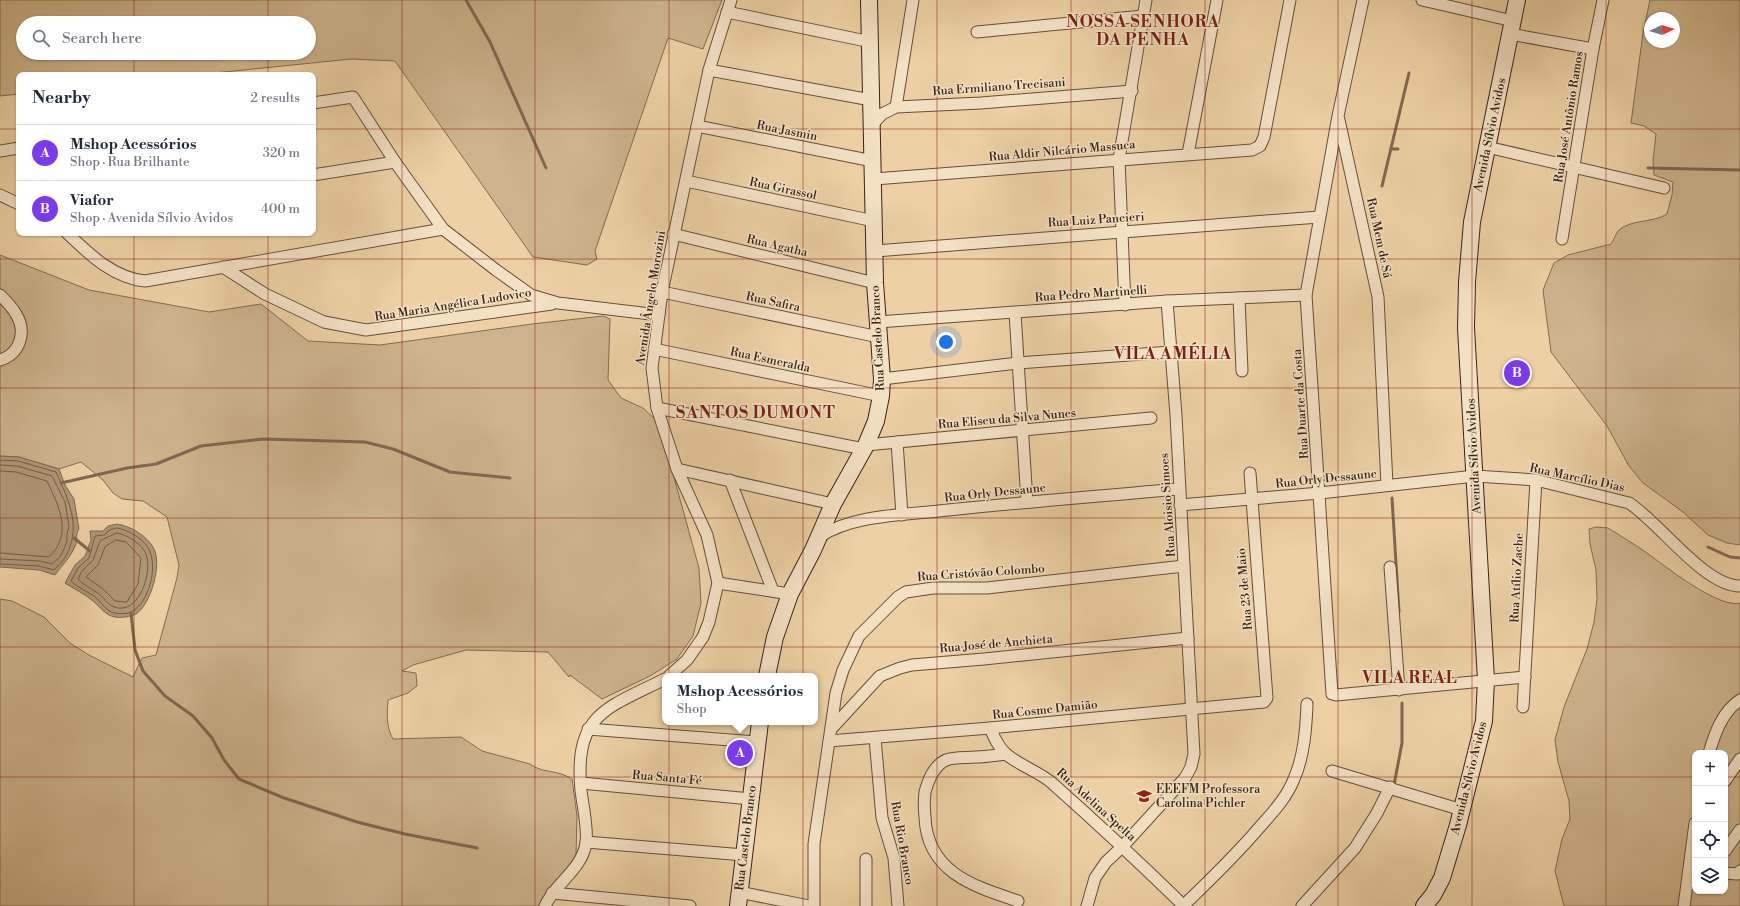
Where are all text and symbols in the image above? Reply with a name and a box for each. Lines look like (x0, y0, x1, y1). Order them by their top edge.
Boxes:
district label: NOSSA SENHORA DA PENHA (1066, 12, 1220, 50)
north arrow (1644, 12, 1680, 48)
search box (16, 16, 316, 60)
icon: search (30, 27, 52, 49)
text: Search here (62, 29, 142, 48)
street label: Rua José Antônio Ramos (1551, 50, 1587, 184)
street label: Rua Ermiliano Trecisani (932, 75, 1066, 99)
street label: Avenida Sílvio Avidos (1470, 77, 1509, 194)
text: Nearby (32, 87, 91, 109)
text: 2 results (251, 90, 300, 106)
street label: Rua Jasmin (755, 118, 819, 144)
text: Mshop Acessórios (70, 135, 196, 154)
street label: Rua Aldir Nilcário Massuca (988, 137, 1137, 165)
text: A (40, 145, 50, 161)
text: 320 m (263, 145, 300, 161)
text: Shop · Rua Brilhante (70, 154, 189, 170)
street label: Rua Girassol (748, 175, 818, 204)
text: Viafor (70, 191, 114, 210)
street label: Rua Mem de Sá (1363, 197, 1395, 280)
text: B (40, 201, 50, 217)
text: 400 m (261, 201, 300, 217)
street label: Rua Luiz Pancieri (1047, 209, 1145, 231)
text: Shop · Avenida Sílvio Avidos (70, 210, 233, 226)
street label: Avenida Ângelo Morozini (631, 229, 669, 367)
street label: Rua Agatha (745, 232, 810, 261)
street label: Rua Pedro Martinelli (1034, 283, 1148, 305)
street label: Rua Castelo Branco (868, 284, 888, 391)
street label: Rua Maria Angélica Ludovico (373, 285, 533, 325)
street label: Rua Safira (744, 289, 802, 315)
your location (936, 332, 956, 352)
district label: VILA AMÉLIA (1113, 342, 1232, 364)
street label: Rua Esmeralda (729, 344, 812, 376)
street label: Rua Duarte da Costa (1290, 348, 1312, 460)
pin: B (1504, 358, 1530, 388)
street label: Avenida Sílvio Avidos (1463, 398, 1485, 515)
district label: SANTOS DUMONT (676, 403, 836, 423)
street label: Rua Eliseu da Silva Nunes (937, 405, 1077, 433)
street label: Rua Aloisio Simoes (1157, 453, 1179, 557)
street label: Rua Marcílio Dias (1528, 461, 1626, 495)
street label: Rua Orly Dessaune (1275, 466, 1377, 492)
street label: Rua Orly Dessaune (944, 480, 1046, 506)
street label: Rua Atílio Zache (1507, 533, 1527, 623)
street label: Rua 23 de Maio (1234, 547, 1256, 631)
street label: Rua Cristóvão Colombo (917, 561, 1046, 585)
street label: Rua José de Anchieta (939, 631, 1054, 656)
district label: VILA REAL (1361, 668, 1458, 688)
popup (662, 673, 818, 725)
text: Mshop Acessórios (677, 682, 803, 701)
street label: Rua Cosme Damião (992, 697, 1099, 723)
text: Shop (677, 701, 707, 717)
street label: Avenida Sílvio Avidos (1447, 720, 1490, 837)
pin: A (727, 738, 753, 768)
map controls (1692, 750, 1728, 894)
button: + (1692, 750, 1728, 786)
street label: Rua Adelina Spelta (1053, 765, 1140, 845)
street label: Rua Santa Fé (632, 767, 702, 789)
place label: EEEFM Professora Carolina Pichler (1156, 782, 1261, 811)
street label: Rua Castelo Branco (732, 784, 760, 891)
button: − (1692, 786, 1728, 822)
school or university icon: EEEFM Professora Carolina Pichler (1135, 787, 1153, 805)
street label: Rua Rio Branco (887, 800, 917, 886)
button: locate (1692, 822, 1728, 858)
button: layers (1692, 858, 1728, 894)

